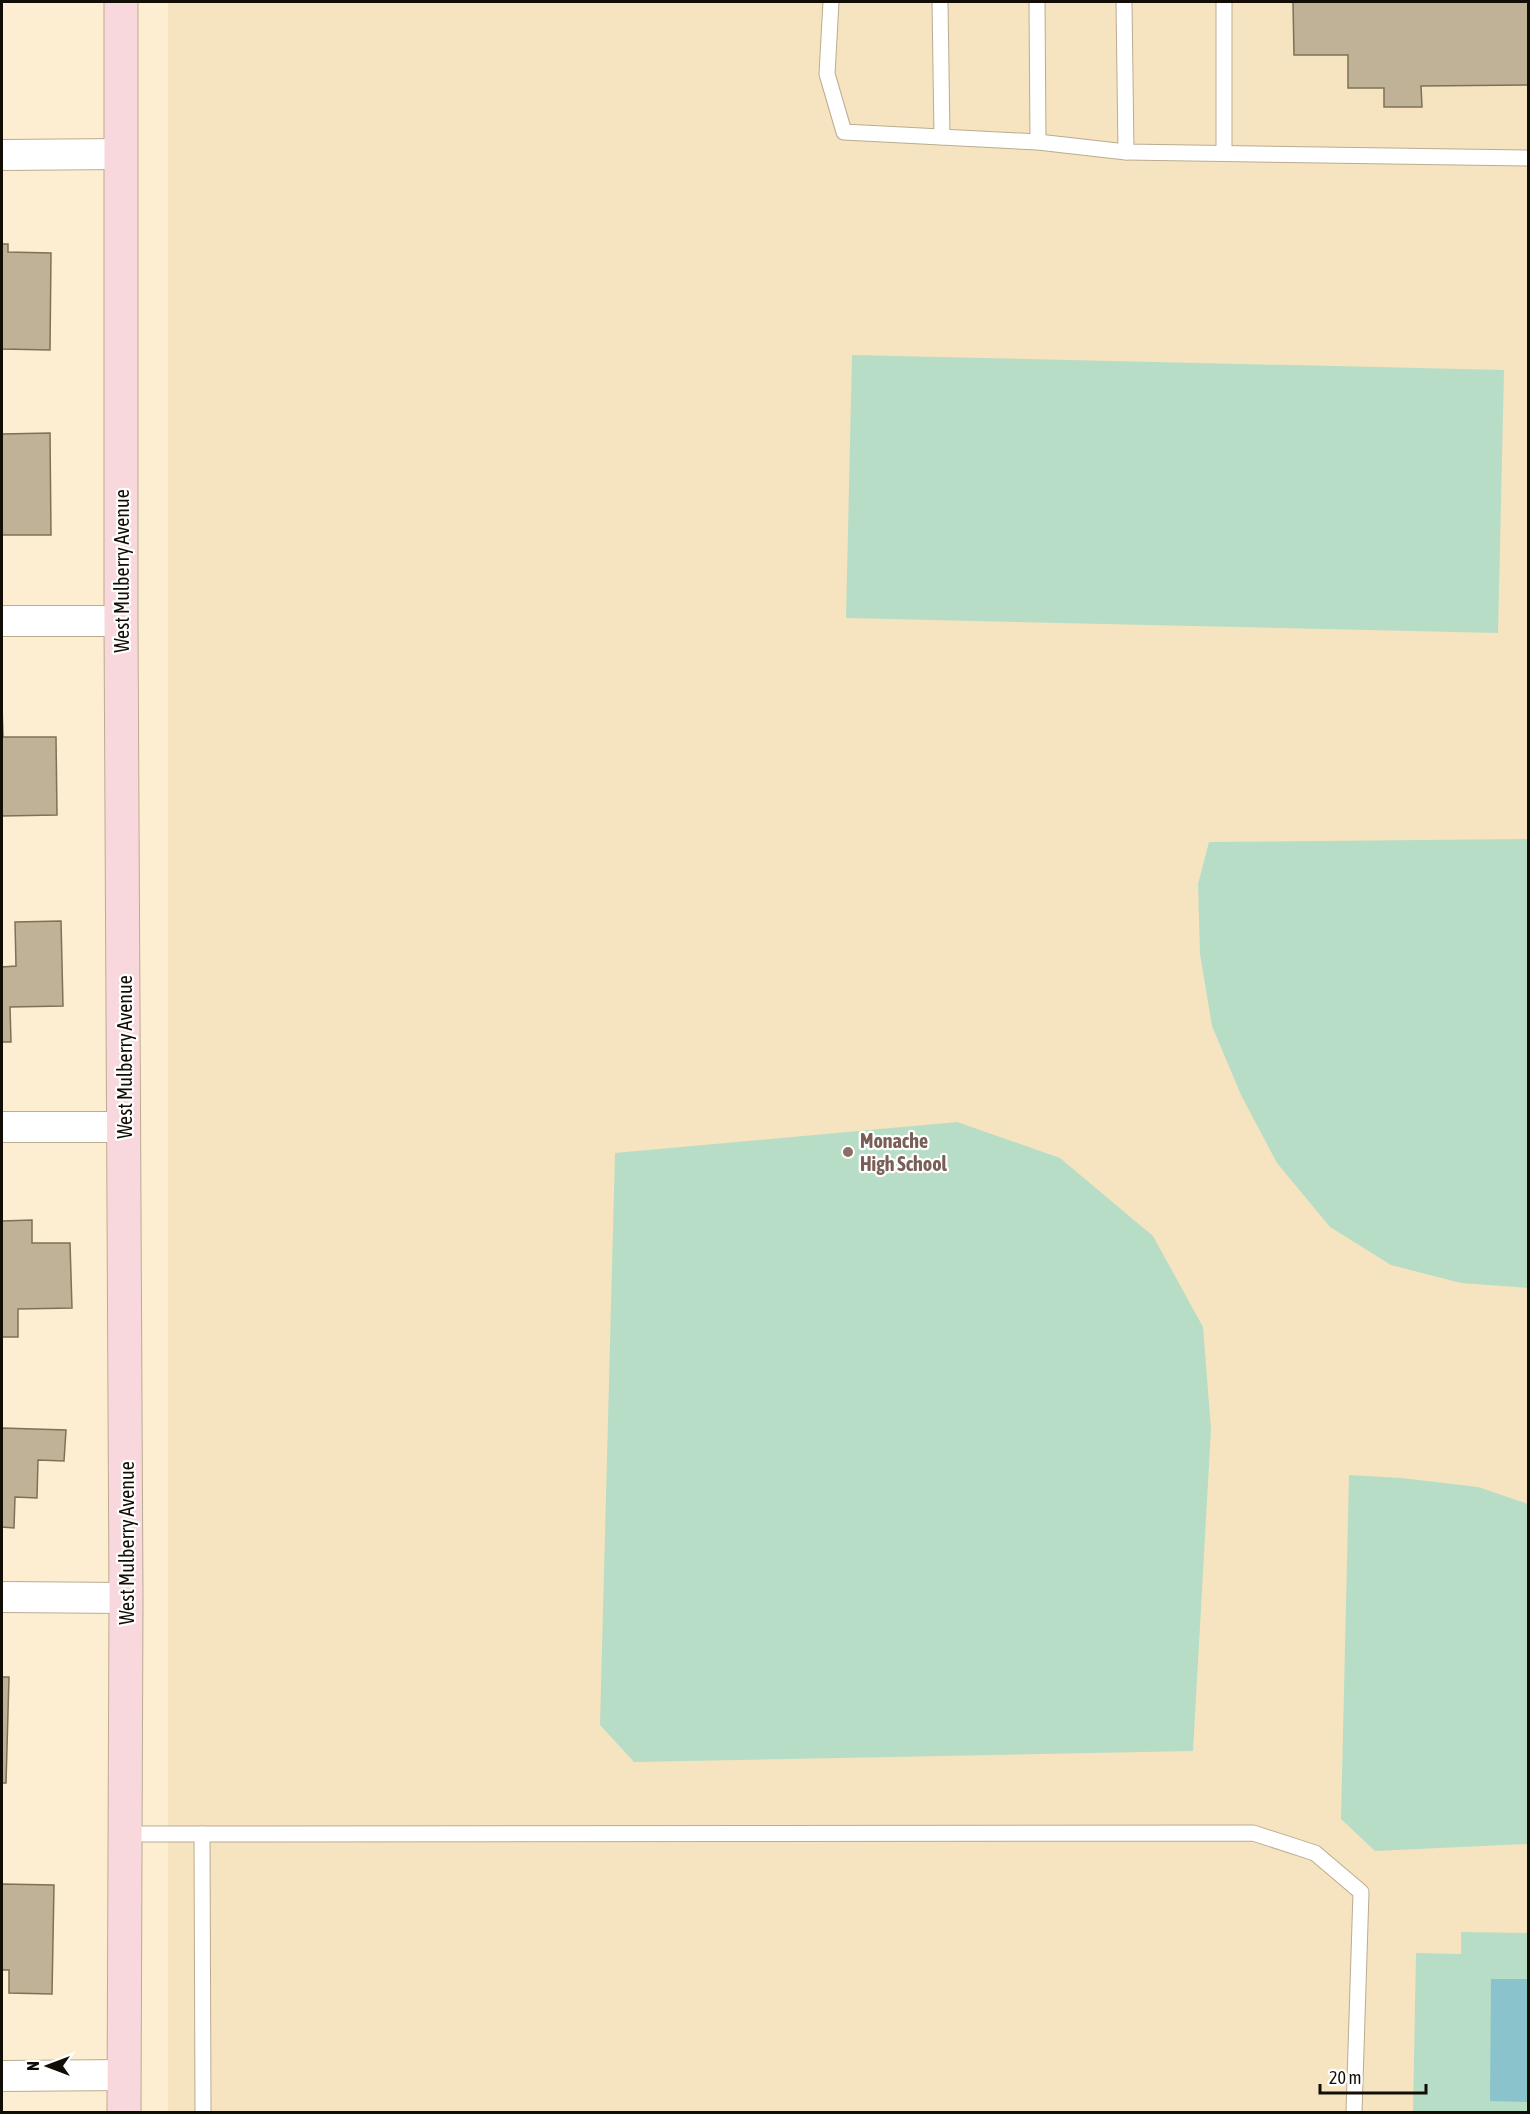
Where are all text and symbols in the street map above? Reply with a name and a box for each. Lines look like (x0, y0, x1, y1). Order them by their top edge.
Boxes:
street label: West Mulberry Avenue (110, 489, 133, 653)
street label: West Mulberry Avenue (113, 975, 136, 1139)
place label: Monache High School (860, 1129, 948, 1175)
marker: Monache High School (841, 1145, 855, 1159)
street label: West Mulberry Avenue (115, 1461, 138, 1625)
north arrow (18, 2036, 78, 2096)
scale bar (1320, 2057, 1426, 2095)
text: N (24, 2061, 42, 2071)
text: 20 m (1329, 2067, 1361, 2088)

